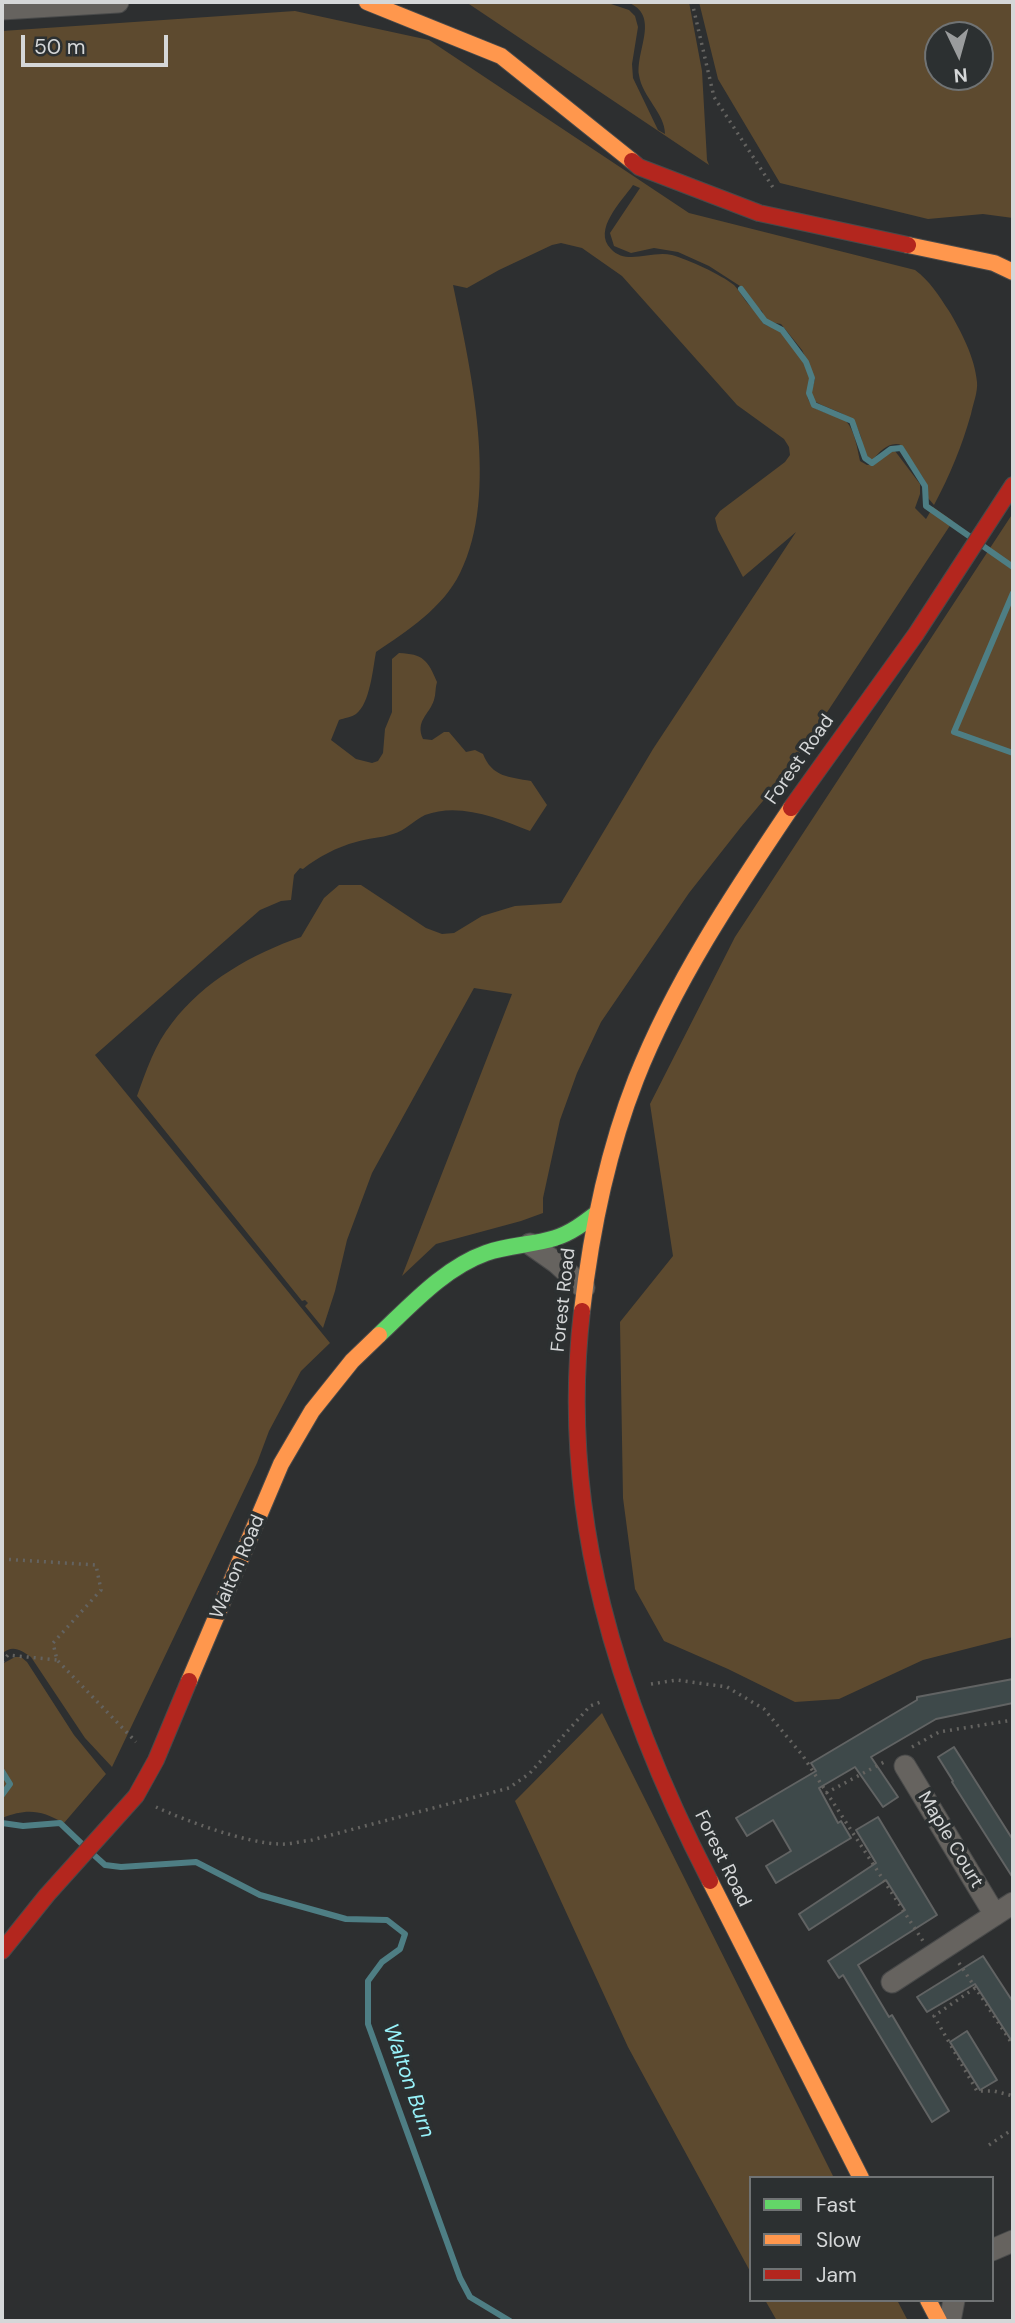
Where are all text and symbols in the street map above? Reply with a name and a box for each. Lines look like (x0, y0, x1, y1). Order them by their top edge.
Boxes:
scale bar (24, 21, 172, 65)
north arrow (924, 21, 994, 91)
text: 50 m (34, 33, 85, 61)
text: N (953, 62, 969, 88)
street label: Forest Road (761, 711, 839, 809)
street label: Forest Road (547, 1247, 581, 1353)
street label: Walton Road (206, 1512, 270, 1622)
street label: Maple Court (912, 1788, 988, 1892)
street label: Forest Road (689, 1807, 755, 1911)
water label: Walton Burn (377, 2021, 439, 2141)
legend (749, 2176, 994, 2302)
text: Fast (816, 2191, 856, 2219)
text: Slow (816, 2226, 861, 2254)
text: Jam (816, 2261, 857, 2289)

